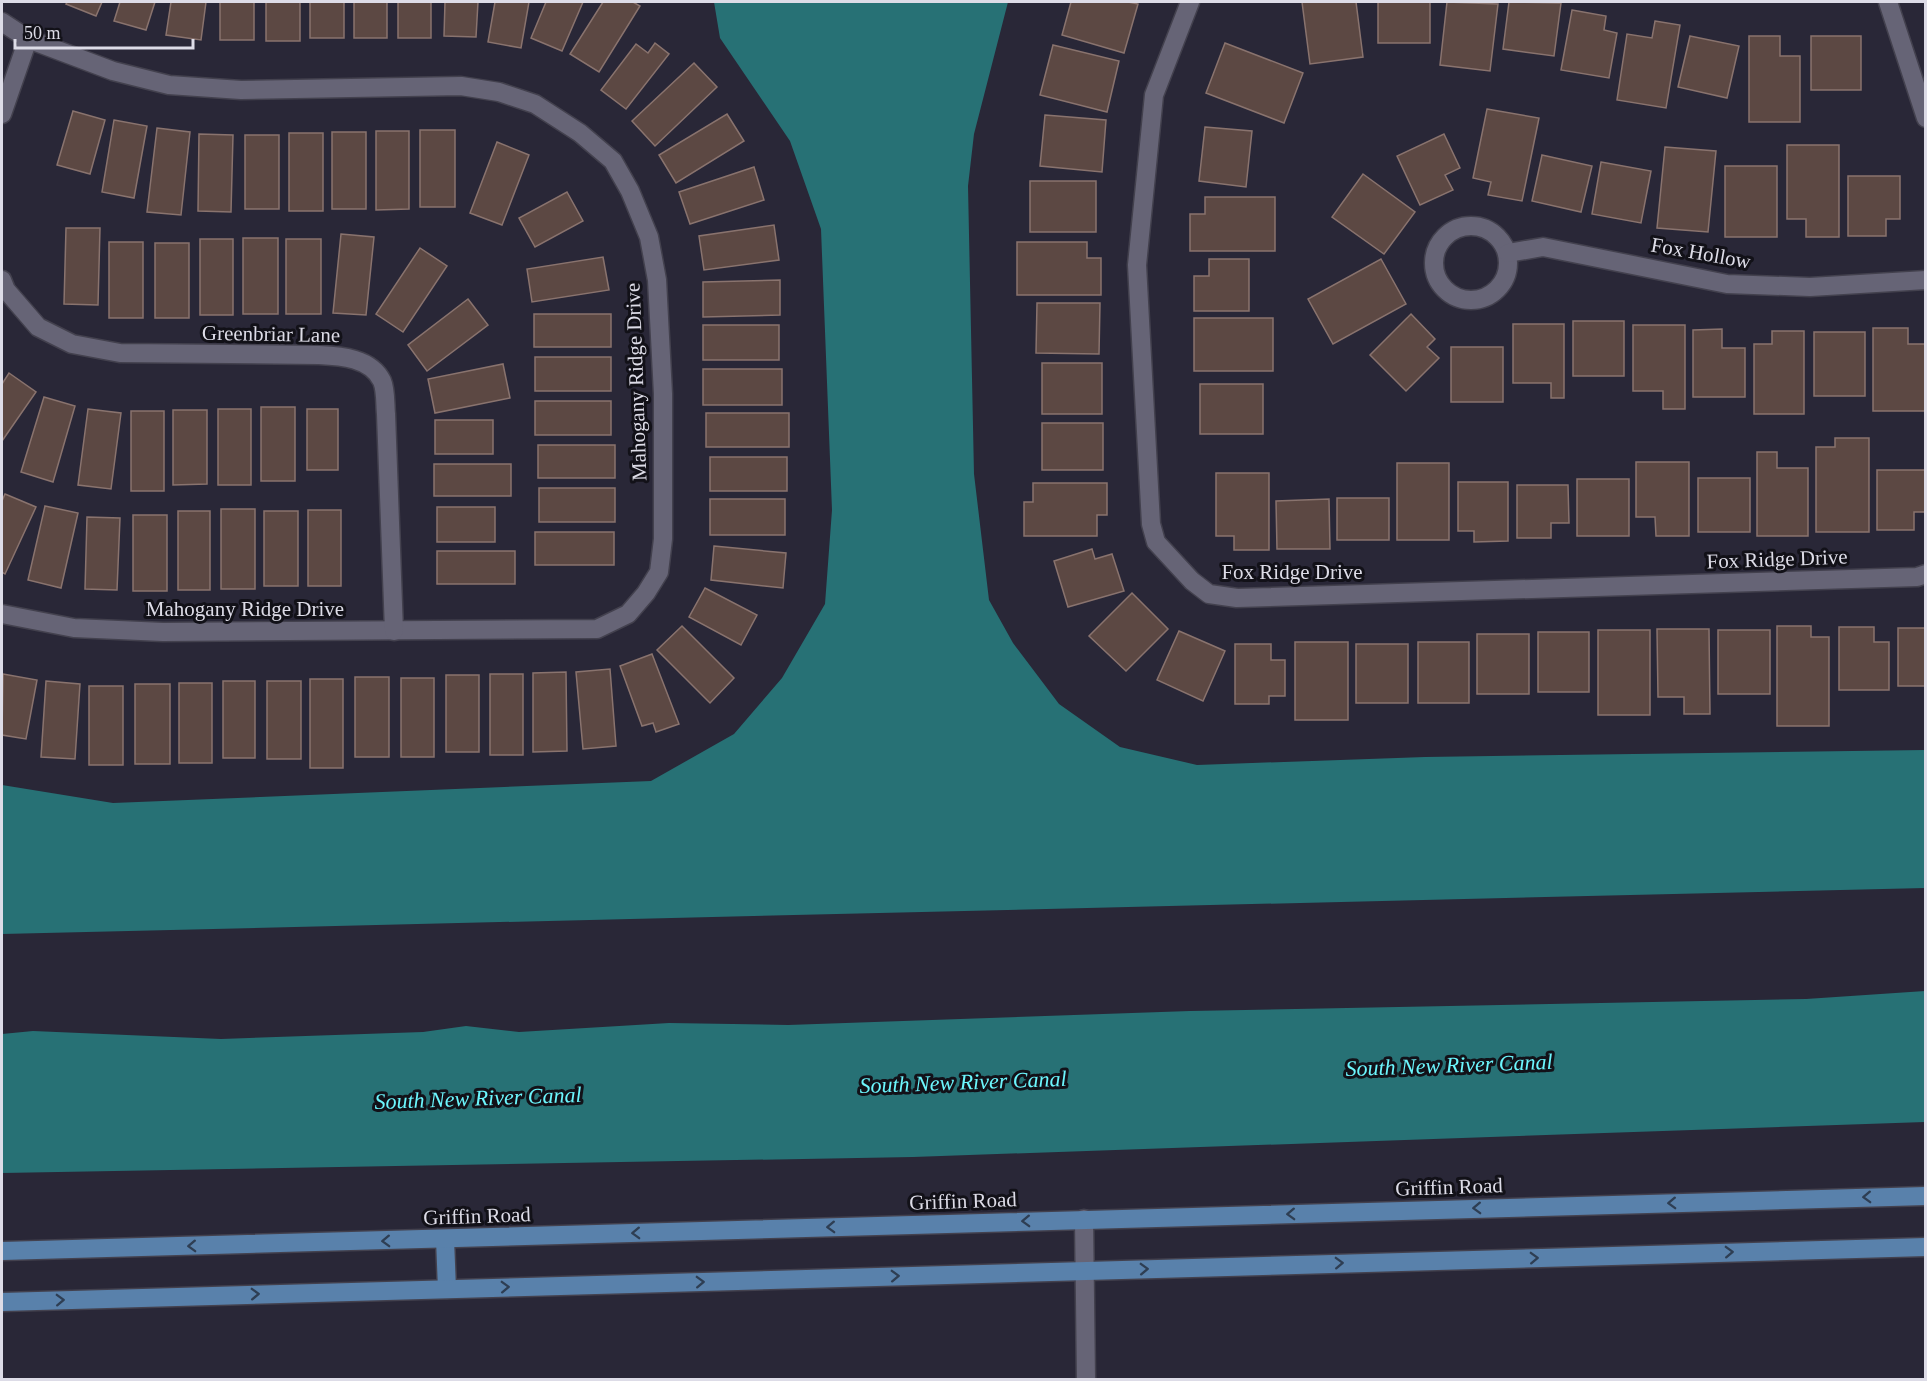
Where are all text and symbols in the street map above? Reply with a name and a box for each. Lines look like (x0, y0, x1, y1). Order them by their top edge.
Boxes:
scale bar (15, 12, 194, 50)
text: 50 m (24, 23, 61, 43)
street label: Fox Hollow (1649, 232, 1754, 274)
street label: Mahogany Ridge Drive (621, 282, 651, 482)
street label: Greenbriar Lane (202, 321, 340, 347)
street label: Fox Ridge Drive (1706, 545, 1848, 573)
street label: Fox Ridge Drive (1221, 560, 1363, 584)
street label: Mahogany Ridge Drive (146, 597, 344, 621)
water label: South New River Canal (1345, 1049, 1553, 1081)
water label: South New River Canal (859, 1066, 1067, 1098)
water label: South New River Canal (374, 1082, 582, 1114)
street label: Griffin Road (1395, 1173, 1504, 1201)
street label: Griffin Road (909, 1187, 1018, 1215)
one-way arrow (1863, 1191, 1872, 1204)
one-way arrow (1668, 1196, 1677, 1209)
street label: Griffin Road (423, 1202, 532, 1230)
one-way arrow (1473, 1202, 1482, 1215)
one-way arrow (1287, 1207, 1296, 1220)
one-way arrow (1021, 1215, 1030, 1228)
one-way arrow (827, 1221, 836, 1234)
one-way arrow (632, 1227, 641, 1240)
one-way arrow (382, 1235, 391, 1247)
one-way arrow (187, 1240, 196, 1252)
one-way arrow (1724, 1246, 1733, 1259)
one-way arrow (1529, 1252, 1538, 1264)
one-way arrow (1334, 1257, 1343, 1270)
one-way arrow (1139, 1263, 1148, 1275)
one-way arrow (891, 1270, 900, 1282)
one-way arrow (696, 1275, 705, 1288)
one-way arrow (501, 1281, 510, 1293)
one-way arrow (250, 1288, 259, 1301)
one-way arrow (55, 1294, 64, 1306)

